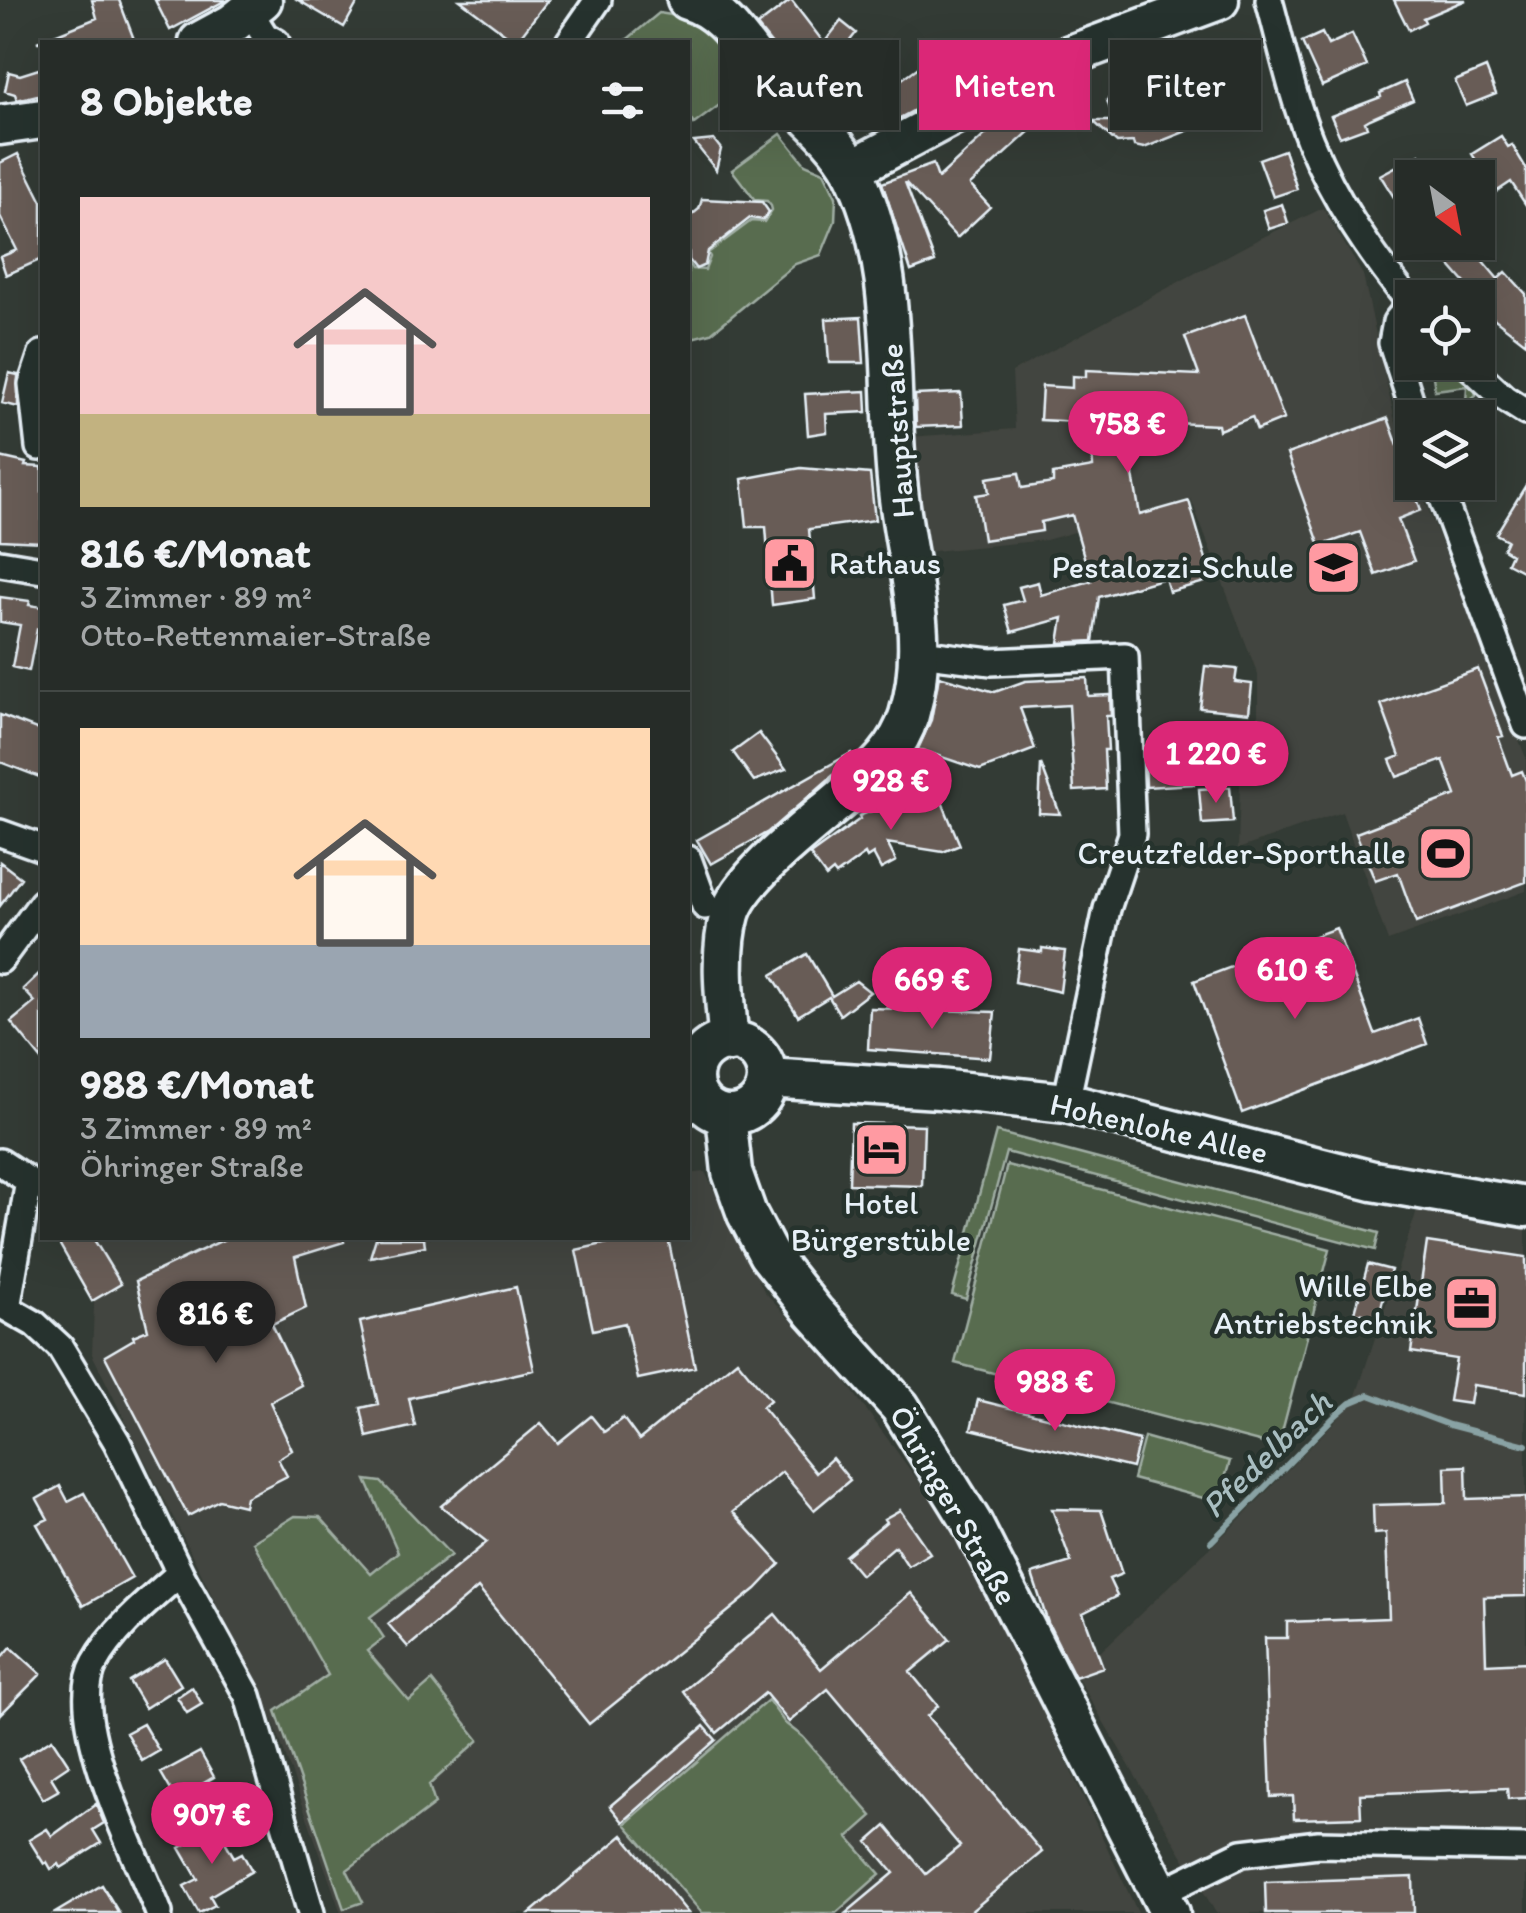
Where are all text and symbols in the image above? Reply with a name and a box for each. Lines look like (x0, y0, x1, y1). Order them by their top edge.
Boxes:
chip: Kaufen (720, 40, 899, 130)
chip: Mieten (919, 40, 1090, 130)
chip: Filter (1110, 40, 1261, 130)
icon: filters (595, 73, 650, 128)
text: 8 Objekte (80, 75, 253, 126)
north arrow (1395, 160, 1495, 260)
map controls (1395, 160, 1495, 500)
icon: home (275, 262, 455, 442)
button: locate (1395, 280, 1495, 380)
street label: Hauptstraße (872, 342, 922, 520)
pin: 758 € (1058, 391, 1198, 476)
button: layers (1395, 400, 1495, 500)
text: 758 € (1090, 404, 1166, 442)
text: 816 €/Monat (80, 527, 310, 578)
public building icon: Rathaus (760, 533, 820, 593)
school or university icon: Pestalozzi-Schule (1303, 537, 1363, 597)
place label: Rathaus (829, 544, 941, 582)
place label: Pestalozzi-Schule (1052, 548, 1294, 586)
text: 3 Zimmer · 89 m² (80, 578, 312, 616)
text: Otto-Rettenmaier-Straße (80, 616, 431, 654)
pin: 1 220 € (1124, 721, 1308, 806)
text: 1 220 € (1166, 734, 1266, 772)
pin: 928 € (821, 748, 961, 833)
text: 928 € (853, 761, 929, 799)
icon: home (275, 793, 455, 973)
sports icon: Creutzfelder-Sporthalle (1415, 823, 1475, 883)
place label: Creutzfelder-Sporthalle (1078, 834, 1406, 872)
pin: 610 € (1225, 937, 1365, 1022)
pin: 669 € (862, 947, 1002, 1032)
text: 610 € (1257, 950, 1333, 988)
text: 669 € (894, 960, 970, 998)
text: 988 €/Monat (80, 1058, 314, 1109)
street label: Hohenlohe Allee (1046, 1084, 1272, 1172)
text: 3 Zimmer · 89 m² (80, 1109, 312, 1147)
hotel icon: Hotel Bürgerstüble (851, 1119, 911, 1179)
text: Öhringer Straße (80, 1147, 304, 1185)
place label: Hotel Bürgerstüble (791, 1184, 971, 1259)
place label: Wille Elbe Antriebstechnik (1214, 1267, 1433, 1342)
office icon: Wille Elbe Antriebstechnik (1442, 1274, 1502, 1334)
pin: 816 € (146, 1281, 286, 1366)
text: 816 € (179, 1294, 253, 1332)
pin: 988 € (985, 1349, 1125, 1434)
text: 988 € (1016, 1362, 1094, 1400)
water label: Pfedelbach (1192, 1381, 1340, 1527)
street label: Öhringer Straße (882, 1399, 1026, 1611)
pin: 907 € (142, 1782, 282, 1867)
text: 907 € (173, 1795, 251, 1833)

